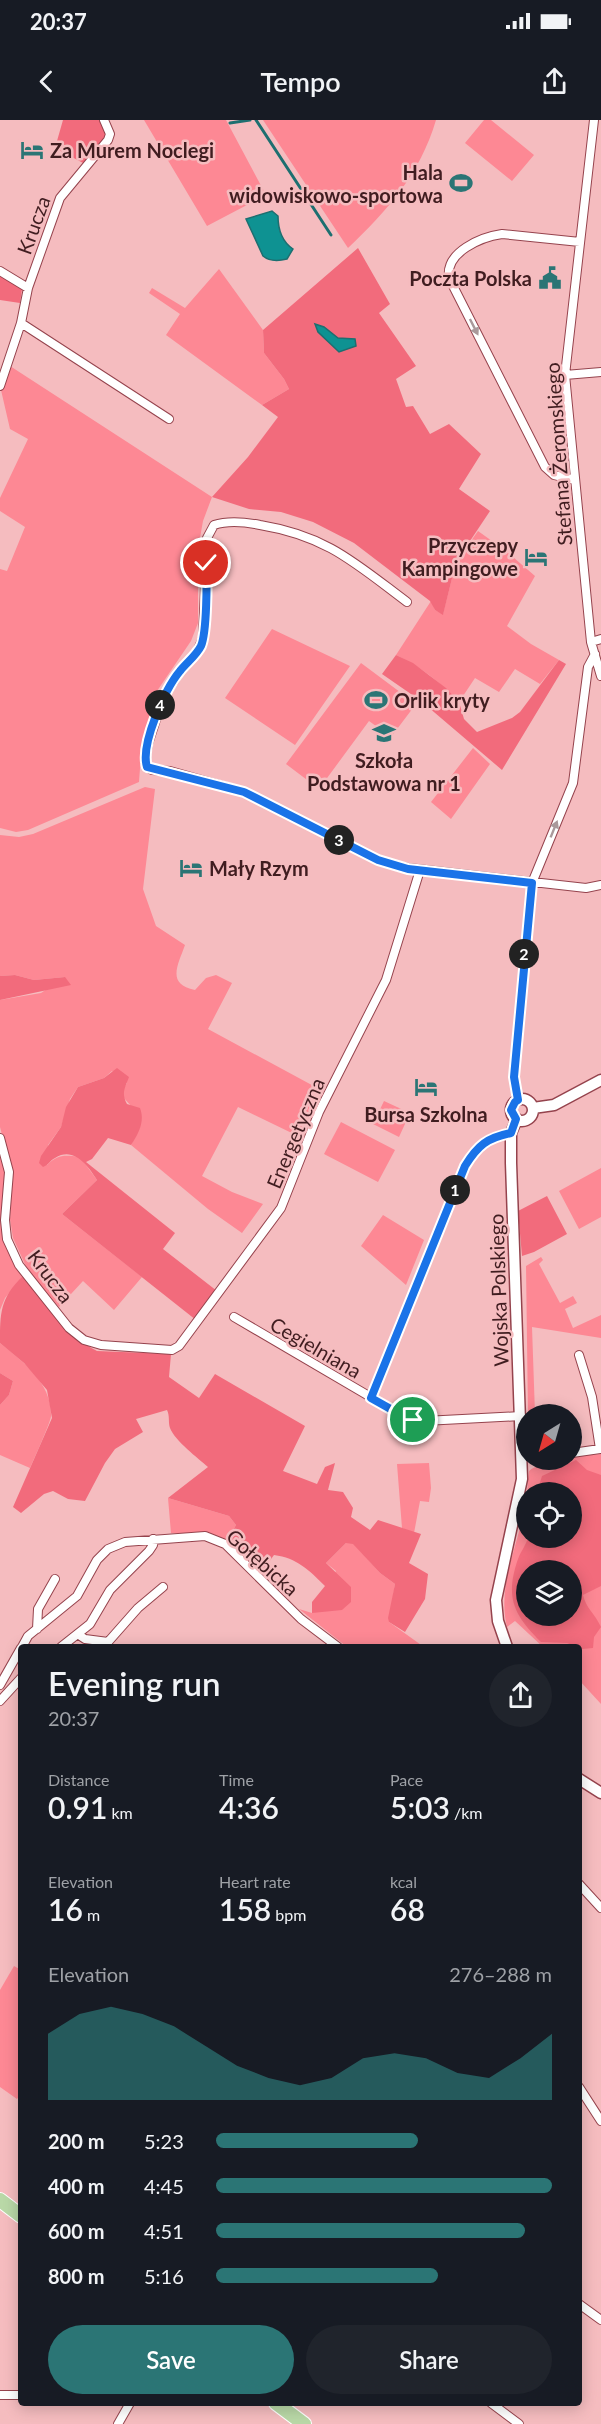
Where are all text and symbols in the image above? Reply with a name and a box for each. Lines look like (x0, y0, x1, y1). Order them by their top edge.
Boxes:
text: 20:37 (30, 8, 87, 35)
icon: back (30, 65, 63, 98)
text: Tempo (260, 65, 341, 98)
icon: share (538, 65, 571, 98)
hotel icon: Za Murem Noclegi (19, 137, 45, 163)
place label: Za Murem Noclegi (50, 138, 214, 162)
place label: Hala widowiskowo-sportowa (229, 160, 443, 207)
sports icon: Hala widowiskowo-sportowa (448, 170, 474, 196)
street label: Krucza (11, 193, 55, 257)
public building icon: Poczta Polska (537, 265, 563, 291)
place label: Poczta Polska (409, 266, 532, 290)
one-way arrow (469, 319, 479, 336)
street label: Stefana Żeromskiego (540, 362, 576, 546)
place label: Przyczepy Kampingowe (401, 533, 518, 580)
pin (180, 537, 231, 588)
hotel icon: Przyczepy Kampingowe (523, 544, 549, 570)
icon: check (189, 546, 222, 579)
sports icon: Orlik kryty (363, 687, 389, 713)
place label: Orlik kryty (394, 688, 490, 712)
pin: 4 (145, 690, 175, 720)
text: 4 (155, 695, 165, 714)
school or university icon: Szkoła Podstawowa nr 1 (371, 720, 397, 746)
place label: Szkoła Podstawowa nr 1 (307, 748, 461, 795)
one-way arrow (550, 820, 559, 838)
pin: 3 (324, 825, 354, 855)
text: 3 (334, 830, 344, 849)
hotel icon: Mały Rzym (178, 855, 204, 881)
place label: Mały Rzym (209, 856, 309, 880)
pin: 2 (509, 939, 539, 969)
text: 2 (519, 944, 529, 963)
street label: Energetyczna (261, 1074, 329, 1192)
hotel icon: Bursa Szkolna (413, 1074, 439, 1100)
place label: Bursa Szkolna (364, 1102, 488, 1126)
pin: 1 (440, 1175, 470, 1205)
text: 1 (450, 1180, 460, 1199)
street label: Wojska Polskiego (483, 1213, 513, 1367)
street label: Krucza (23, 1245, 79, 1307)
street label: Cegielniana (266, 1311, 366, 1383)
pin (387, 1394, 438, 1445)
icon: arrive (396, 1403, 429, 1436)
north arrow (516, 1404, 582, 1470)
map controls (516, 1404, 582, 1626)
button: locate (516, 1482, 582, 1548)
street label: Gołębicka (222, 1524, 304, 1600)
button: layers (516, 1560, 582, 1626)
text: Evening run (48, 1663, 221, 1703)
button: share (489, 1664, 552, 1727)
text: 20:37 (48, 1706, 99, 1730)
text: Distance (48, 1770, 109, 1789)
text: Time (219, 1770, 254, 1789)
text: Pace (390, 1770, 423, 1789)
text: 0.91 (48, 1789, 107, 1825)
text: 4:36 (219, 1789, 279, 1825)
text: 5:03 (390, 1789, 450, 1825)
text: km (107, 1803, 133, 1822)
text: /km (450, 1803, 482, 1822)
text: Elevation (48, 1872, 113, 1891)
text: Heart rate (219, 1872, 291, 1891)
text: kcal (390, 1872, 417, 1891)
text: 16 (48, 1891, 83, 1927)
text: 158 (219, 1891, 271, 1927)
text: 68 (390, 1891, 425, 1927)
text: m (83, 1905, 100, 1924)
text: bpm (271, 1905, 306, 1924)
text: Elevation (48, 1962, 129, 1986)
text: 276–288 m (449, 1962, 552, 1986)
text: 200 m (48, 2129, 104, 2153)
text: 5:23 (144, 2129, 184, 2153)
text: 400 m (48, 2174, 104, 2198)
text: 4:45 (144, 2174, 184, 2198)
text: 600 m (48, 2219, 104, 2243)
text: 4:51 (144, 2219, 184, 2243)
text: 800 m (48, 2264, 104, 2288)
text: 5:16 (144, 2264, 184, 2288)
button: Save (48, 2325, 294, 2394)
button: Share (306, 2325, 552, 2394)

